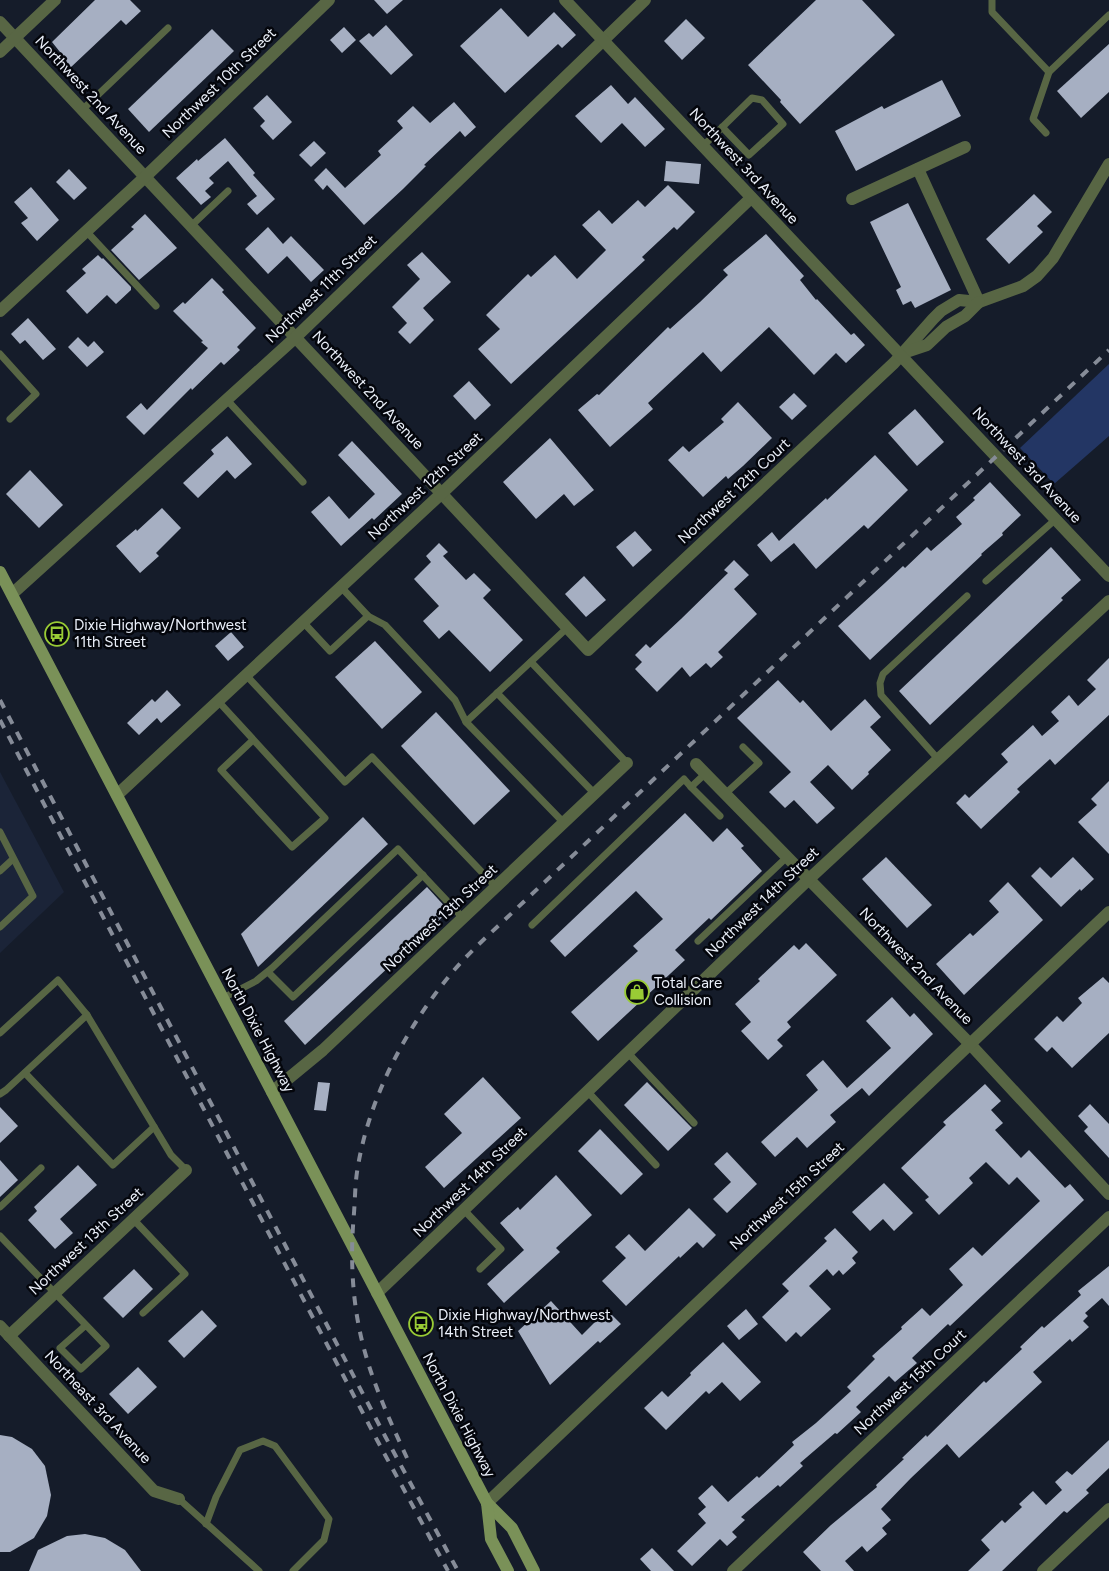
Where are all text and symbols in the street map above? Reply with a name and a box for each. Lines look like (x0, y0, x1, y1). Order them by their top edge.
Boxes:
street label: Northwest 10th Street (158, 24, 280, 142)
street label: Northwest 2nd Avenue (31, 32, 151, 158)
street label: Northwest 3rd Avenue (686, 104, 802, 228)
street label: Northwest 11th Street (262, 231, 381, 347)
street label: Northwest 2nd Avenue (308, 327, 428, 453)
street label: Northwest 3rd Avenue (969, 403, 1085, 527)
street label: Northwest 12th Street (364, 428, 486, 544)
street label: Northwest 12th Court (674, 434, 794, 548)
place label: Dixie Highway/Northwest 11th Street (74, 616, 247, 651)
bus stop icon: Dixie Highway/Northwest 11th Street (44, 621, 70, 647)
street label: Northwest 14th Street (702, 843, 823, 961)
street label: Northwest 13th Street (379, 860, 501, 976)
street label: Northwest 2nd Avenue (856, 904, 976, 1028)
street label: North Dixie Highway (218, 965, 298, 1095)
place label: Total Care Collision (654, 974, 722, 1009)
shop icon: Total Care Collision (624, 979, 650, 1005)
street label: Northwest 14th Street (410, 1123, 531, 1241)
street label: Northwest 15th Street (726, 1138, 848, 1254)
street label: Northwest 13th Street (25, 1183, 147, 1299)
place label: Dixie Highway/Northwest 14th Street (438, 1306, 611, 1341)
bus stop icon: Dixie Highway/Northwest 14th Street (408, 1311, 434, 1337)
street label: Northwest 15th Court (850, 1325, 970, 1439)
street label: Northeast 3rd Avenue (41, 1347, 155, 1467)
street label: North Dixie Highway (419, 1350, 499, 1480)

